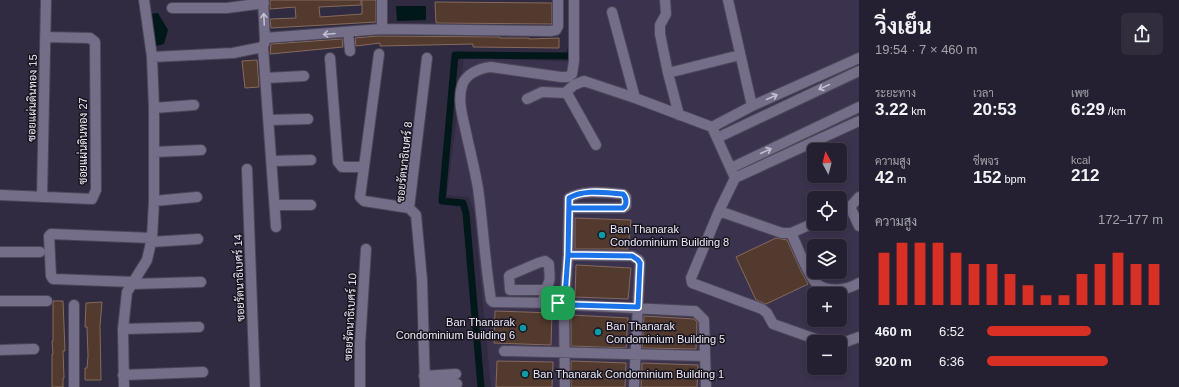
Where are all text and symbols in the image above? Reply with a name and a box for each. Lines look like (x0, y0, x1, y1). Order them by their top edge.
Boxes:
one-way arrow (261, 13, 268, 26)
button: share (1121, 13, 1163, 55)
text: วิ่งเย็น (875, 14, 932, 39)
one-way arrow (323, 30, 336, 37)
text: 19:54 · 7 × 460 m (875, 42, 977, 57)
street label: ซอยแผ่นดินทอง 15 (24, 54, 39, 142)
one-way arrow (818, 84, 830, 91)
text: ระยะทาง (875, 87, 916, 99)
text: เวลา (973, 87, 994, 99)
text: เพซ (1071, 87, 1089, 99)
one-way arrow (766, 93, 778, 100)
street label: ซอยแผ่นดินทอง 27 (76, 97, 89, 185)
text: 3.22 (875, 100, 908, 119)
text: 20:53 (973, 100, 1016, 119)
text: 6:29 (1071, 100, 1105, 119)
text: km (908, 105, 926, 117)
text: /km (1105, 105, 1126, 117)
street label: ซอยรัตนาธิเบศร์ 8 (392, 121, 414, 203)
north arrow (807, 143, 847, 183)
map controls (807, 143, 847, 375)
one-way arrow (760, 147, 772, 154)
text: kcal (1071, 154, 1091, 166)
text: ความสูง (875, 155, 911, 167)
text: ชีพจร (973, 155, 999, 167)
text: 212 (1071, 166, 1099, 185)
text: 42 (875, 168, 894, 187)
text: 152 (973, 168, 1001, 187)
text: m (894, 173, 906, 185)
text: bpm (1001, 173, 1026, 185)
button: locate (807, 191, 847, 231)
text: 172–177 m (1098, 212, 1163, 227)
text: ความสูง (875, 214, 917, 229)
place label: Ban Thanarak Condominium Building 8 (610, 223, 729, 248)
marker: Ban Thanarak Condominium Building 8 (597, 230, 607, 240)
street label: ซอยรัตนาธิเบศร์ 14 (229, 234, 247, 322)
button: layers (807, 239, 847, 279)
street label: ซอยรัตนาธิเบศร์ 10 (340, 273, 358, 361)
pin (541, 286, 575, 320)
button: + (807, 287, 847, 327)
icon: arrive (547, 292, 569, 314)
place label: Ban Thanarak Condominium Building 6 (396, 316, 515, 341)
place label: Ban Thanarak Condominium Building 5 (606, 320, 725, 345)
marker: Ban Thanarak Condominium Building 6 (518, 323, 528, 333)
text: 460 m (875, 324, 912, 339)
text: 6:52 (939, 324, 964, 339)
marker: Ban Thanarak Condominium Building 5 (593, 327, 603, 337)
button: − (807, 335, 847, 375)
text: 920 m (875, 354, 912, 369)
text: 6:36 (939, 354, 964, 369)
place label: Ban Thanarak Condominium Building 1 (533, 368, 724, 380)
marker: Ban Thanarak Condominium Building 1 (520, 369, 530, 379)

